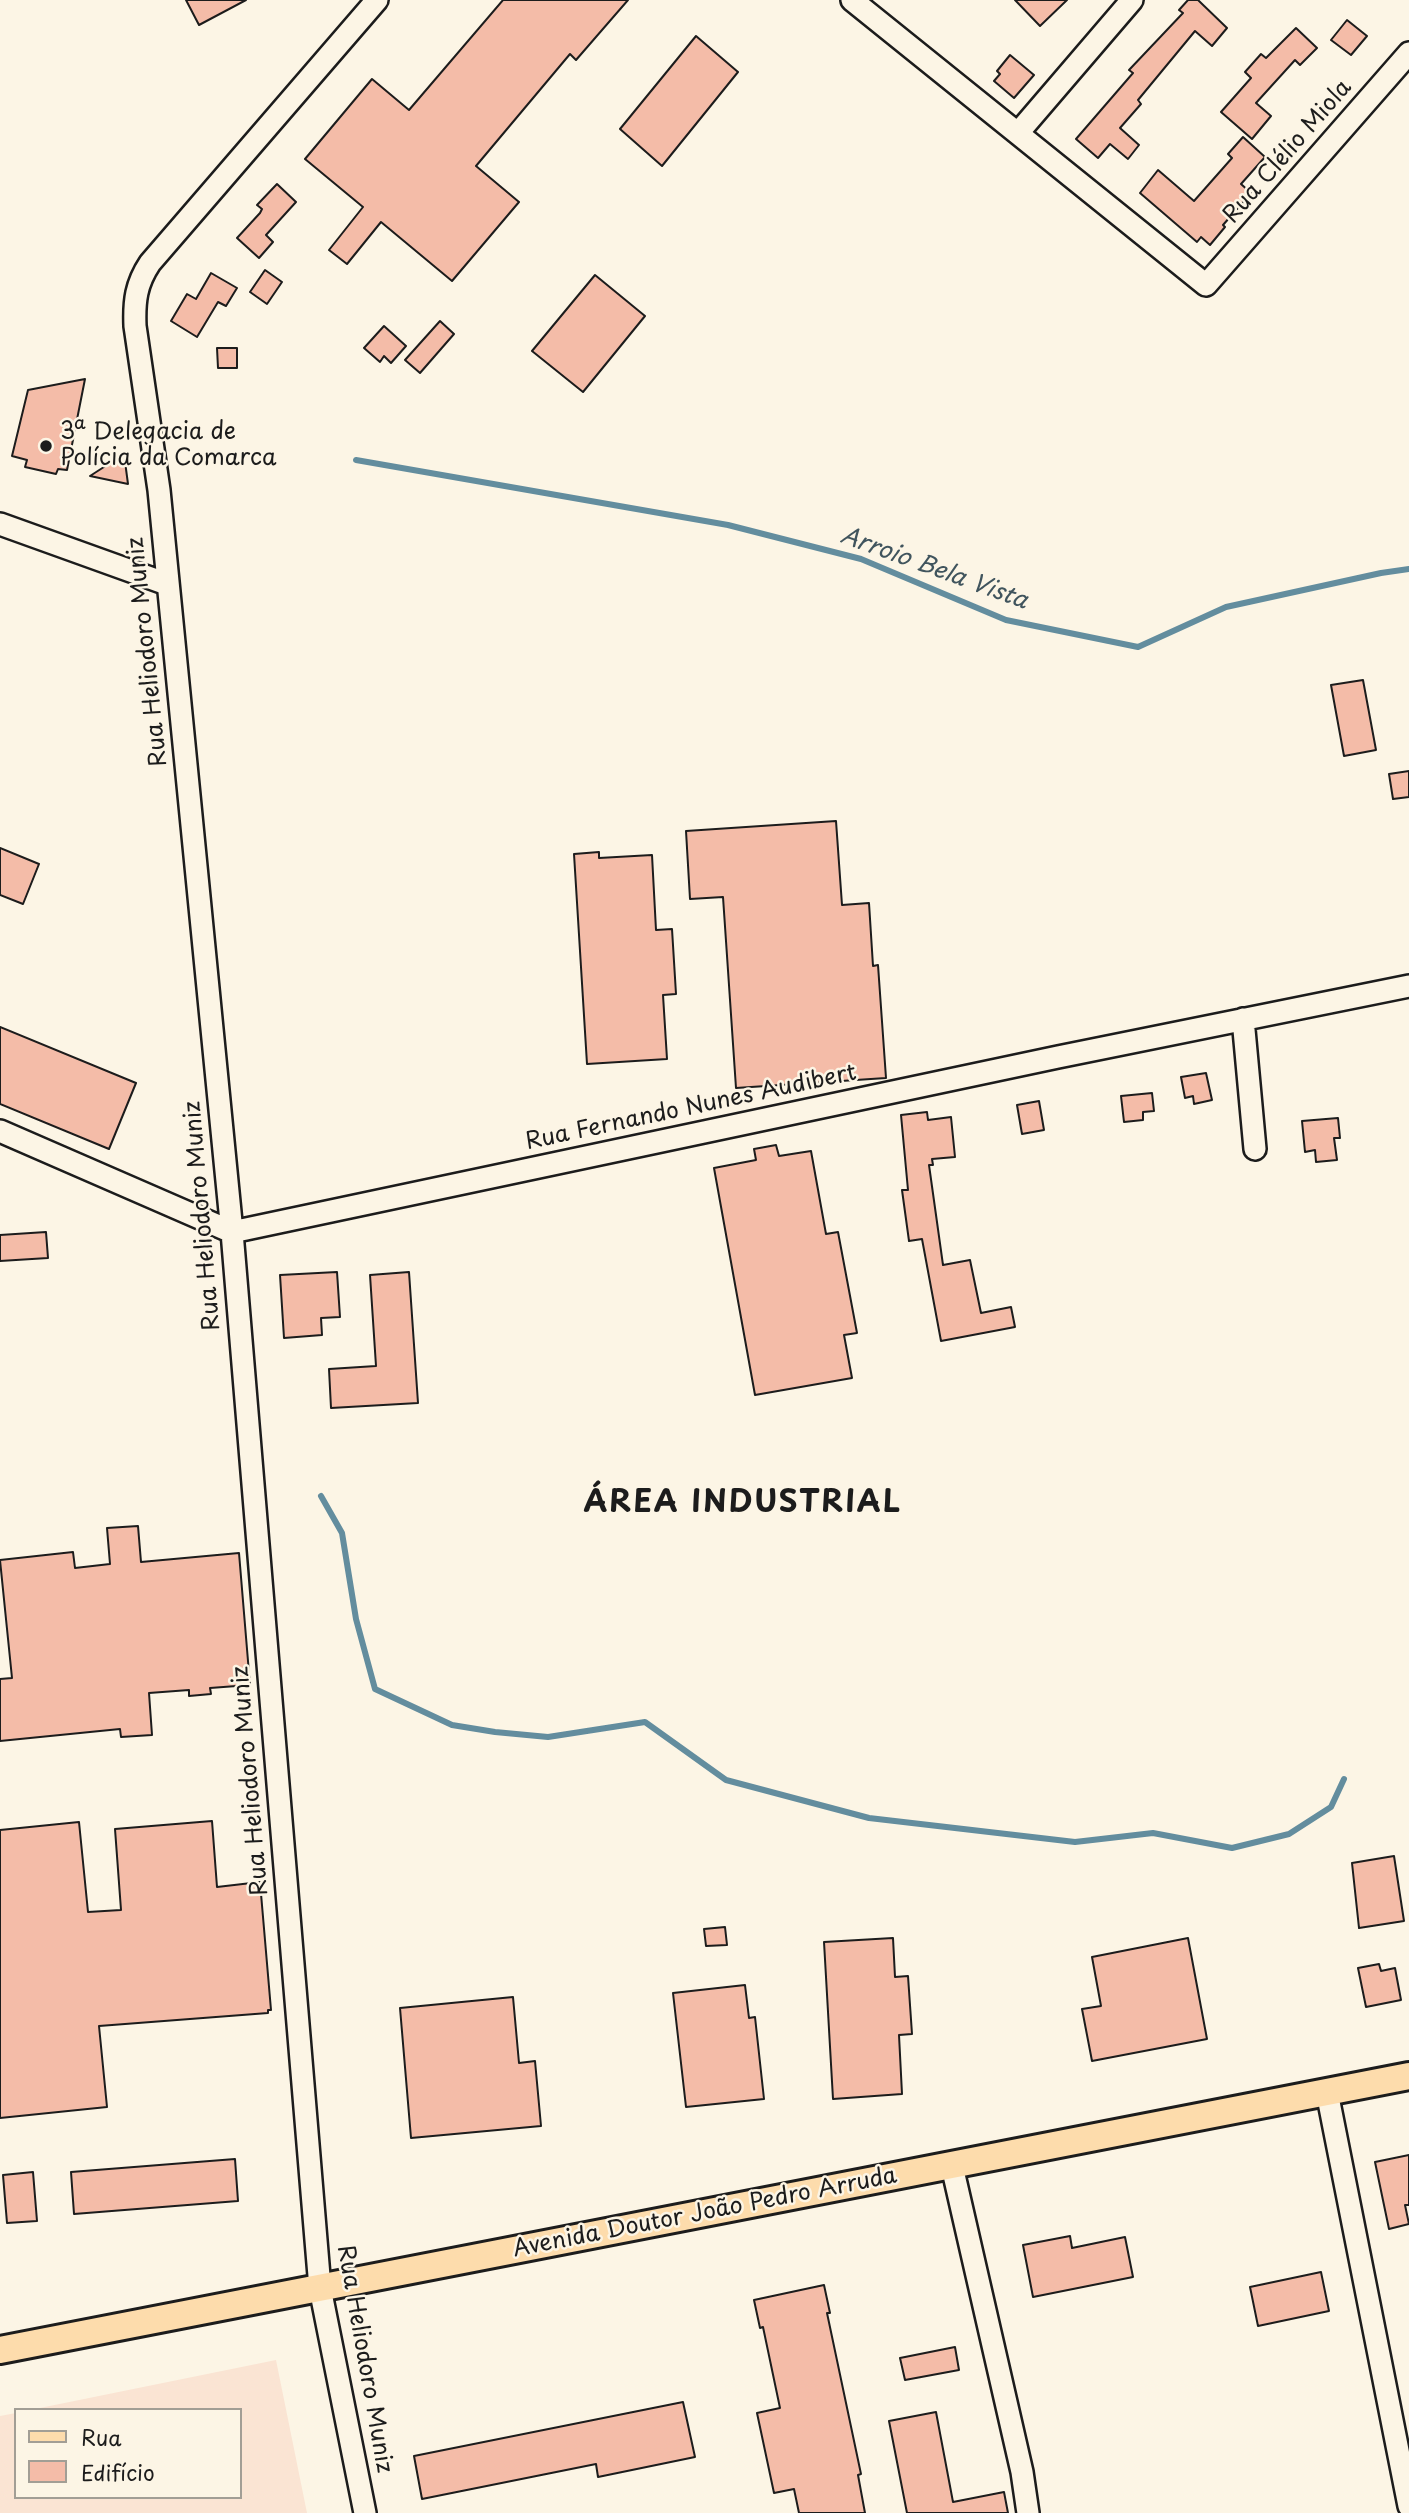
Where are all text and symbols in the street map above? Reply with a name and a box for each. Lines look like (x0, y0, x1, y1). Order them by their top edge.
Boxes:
street label: Rua Clélio Miola (1218, 75, 1358, 229)
place label: 3ª Delegacia de Polícia da Comarca (60, 419, 276, 473)
marker: 3ª Delegacia de Polícia da Comarca (38, 438, 54, 454)
water label: Arroio Bela Vista (837, 522, 1031, 616)
street label: Rua Heliodoro Muniz (122, 536, 174, 768)
street label: Rua Fernando Nunes Audibert (523, 1059, 859, 1157)
street label: Rua Heliodoro Muniz (179, 1100, 227, 1332)
district label: ÁREA INDUSTRIAL (588, 1486, 898, 1522)
street label: Rua Heliodoro Muniz (227, 1665, 275, 1897)
street label: Avenida Doutor João Pedro Arruda (511, 2162, 899, 2264)
street label: Rua Heliodoro Muniz (330, 2243, 398, 2475)
legend (14, 2408, 242, 2499)
text: Rua (81, 2421, 121, 2453)
text: Edifício (81, 2456, 155, 2488)

